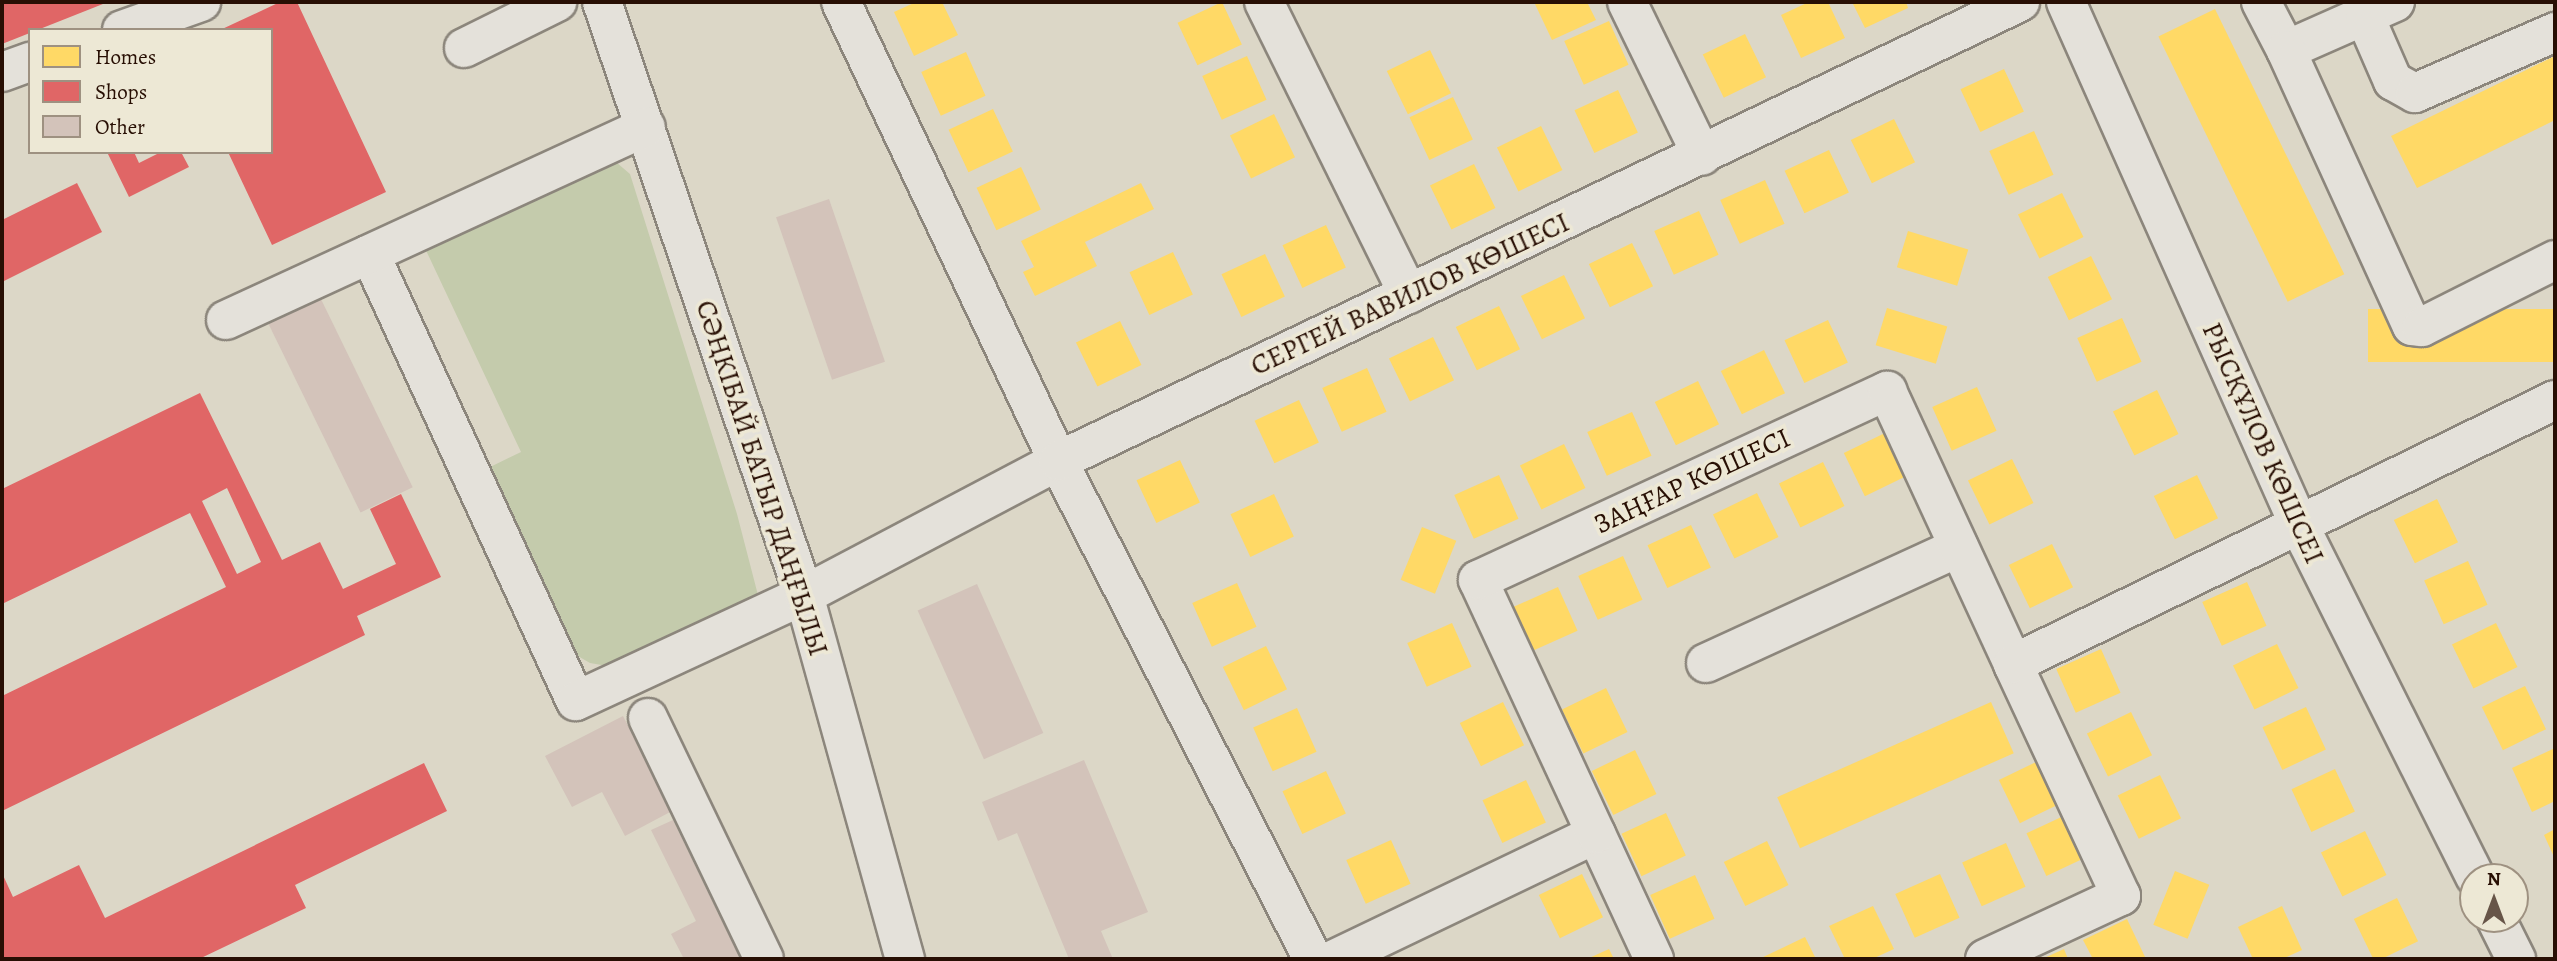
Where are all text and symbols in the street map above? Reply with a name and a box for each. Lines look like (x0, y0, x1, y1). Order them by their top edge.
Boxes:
legend (28, 28, 273, 154)
text: Homes (95, 43, 156, 71)
text: Shops (95, 78, 147, 106)
text: Other (95, 113, 145, 141)
street label: СЕРГЕЙ ВАВИЛОВ КӨШЕСІ (1245, 205, 1575, 383)
street label: СӘҢКІБАЙ БАТЫР ДАҢҒЫЛЫ (689, 296, 835, 660)
street label: РЫСҚҰЛОВ КӨШСЕІ (2195, 317, 2331, 569)
street label: ЗАҢҒАР КӨШЕСІ (1589, 421, 1795, 541)
north arrow (2459, 863, 2529, 933)
text: N (2487, 866, 2501, 892)

